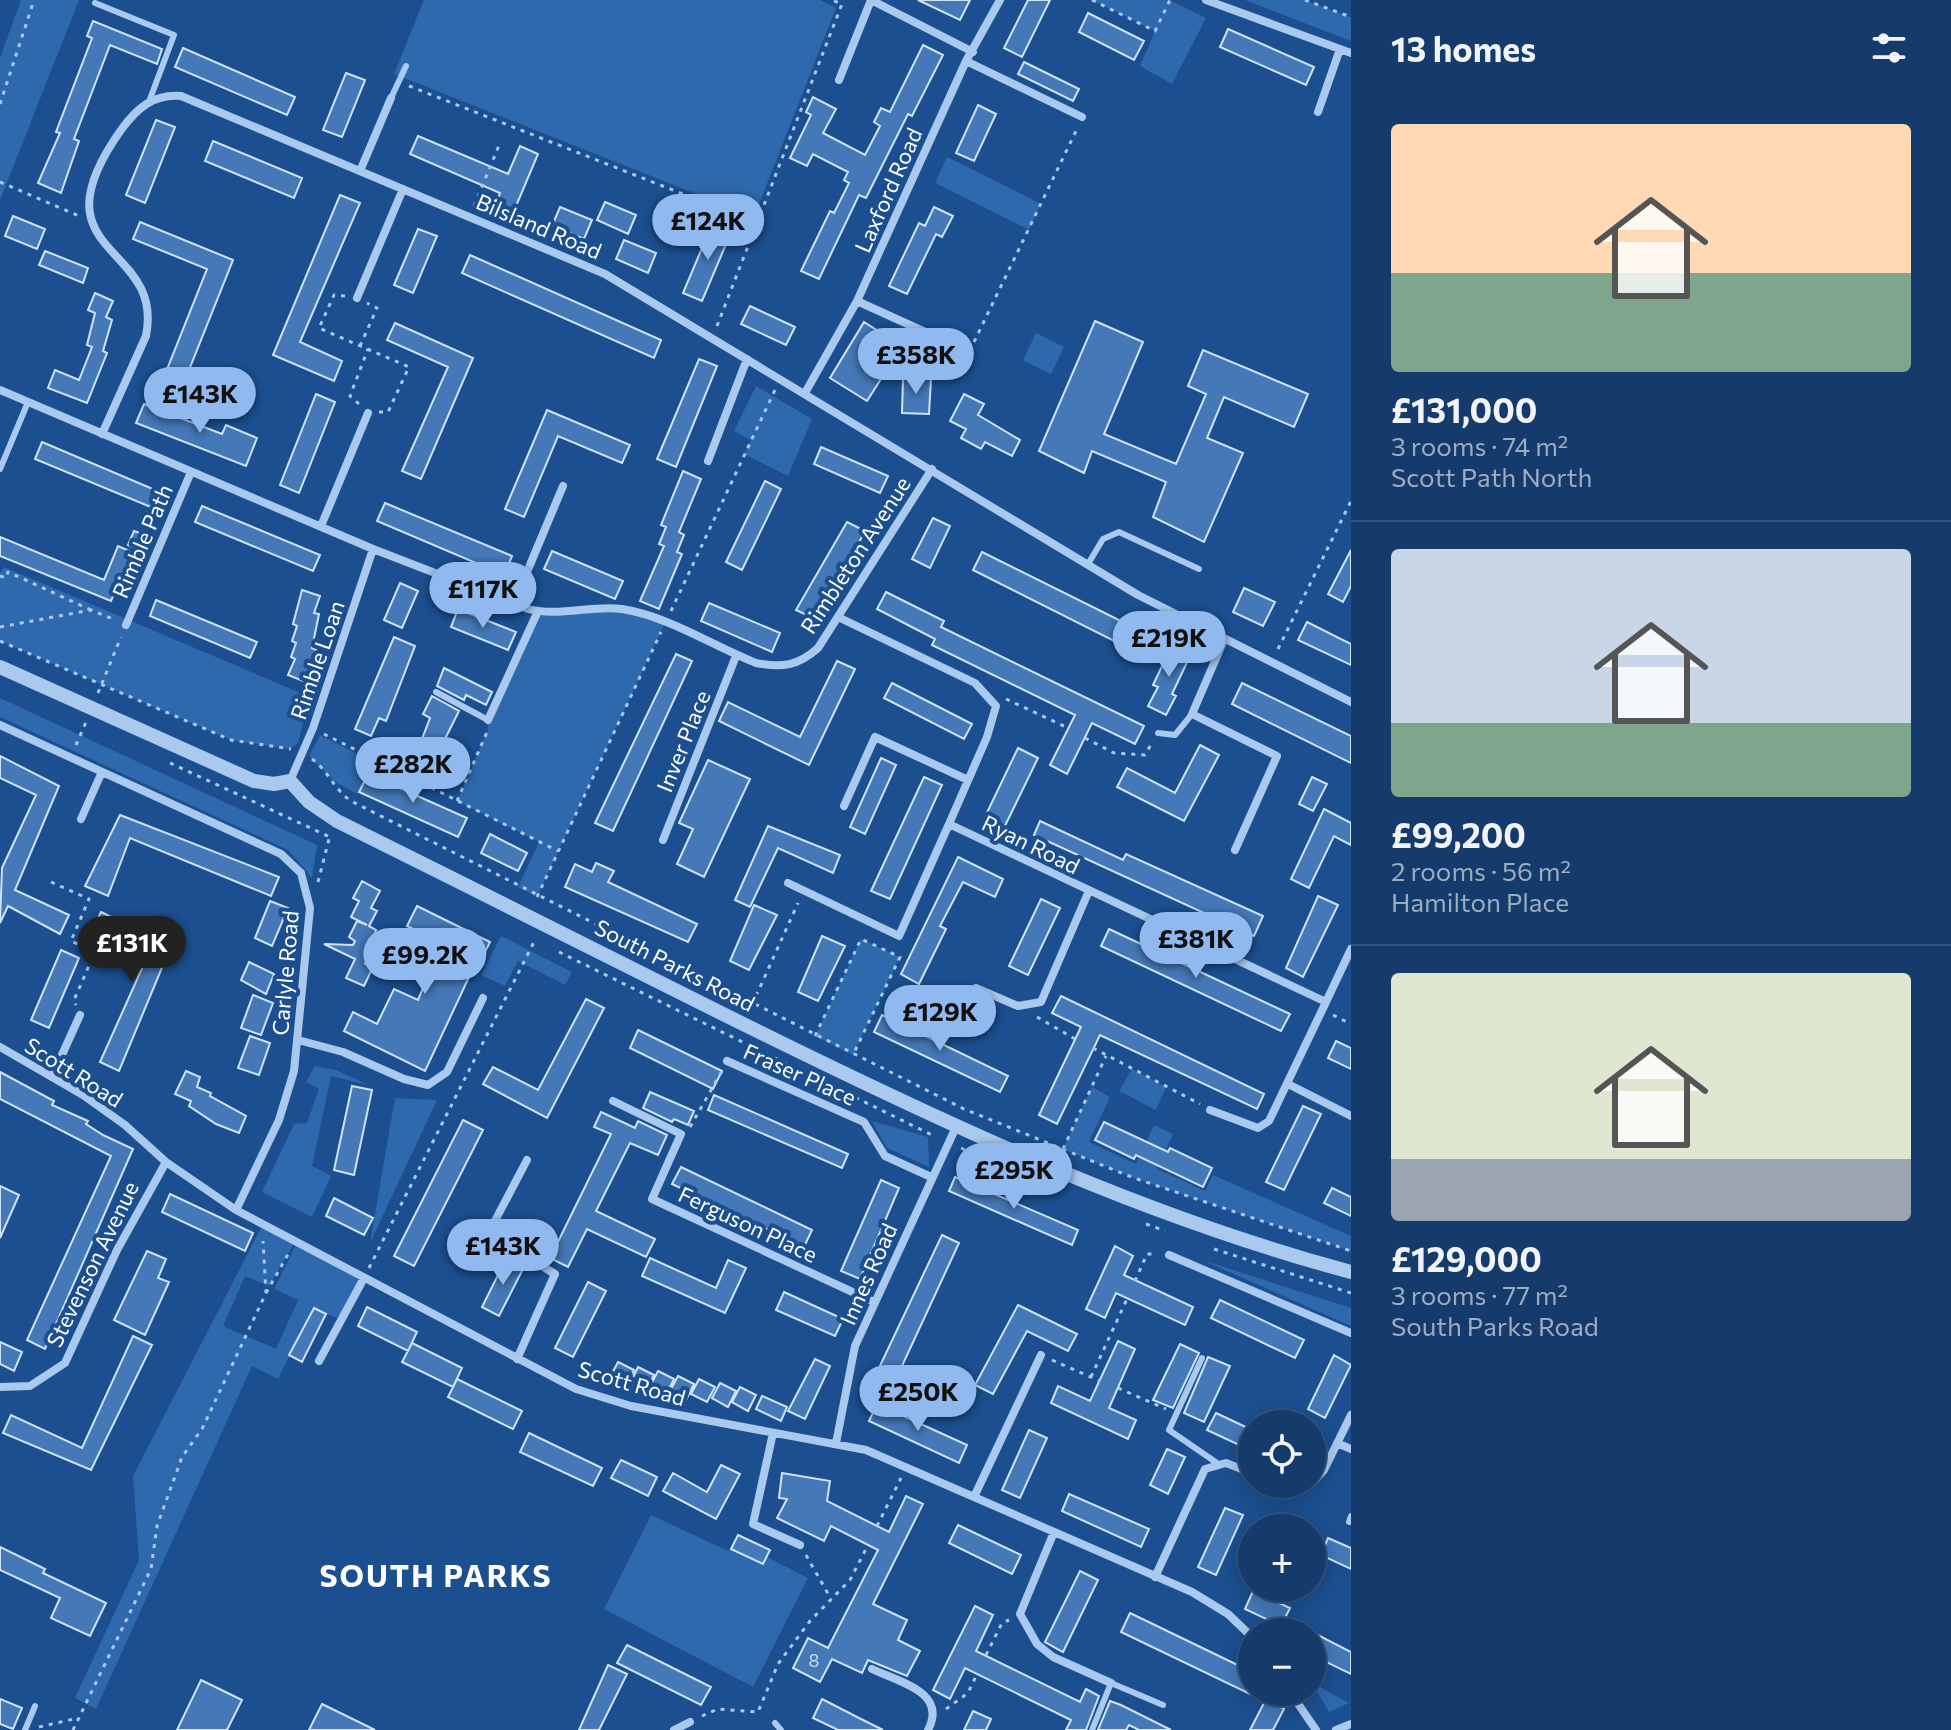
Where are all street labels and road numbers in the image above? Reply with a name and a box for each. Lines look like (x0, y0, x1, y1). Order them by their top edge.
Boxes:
street label: Laxford Road (848, 123, 928, 257)
street label: Bilsland Road (472, 188, 606, 264)
street label: Rimbleton Avenue (794, 471, 916, 639)
street label: Rimble Path (106, 480, 178, 602)
street label: Rimble Loan (284, 597, 350, 723)
street label: Inver Place (650, 686, 716, 796)
street label: Ryan Road (978, 809, 1084, 879)
street label: Carlyle Road (266, 909, 304, 1037)
street label: South Parks Road (591, 913, 759, 1017)
street label: Scott Road (20, 1031, 128, 1113)
street label: Fraser Place (740, 1037, 860, 1111)
street label: Stevenson Avenue (40, 1177, 144, 1351)
street label: Ferguson Place (674, 1180, 822, 1268)
street label: Innes Road (834, 1219, 902, 1329)
street label: Scott Road (575, 1355, 689, 1411)

